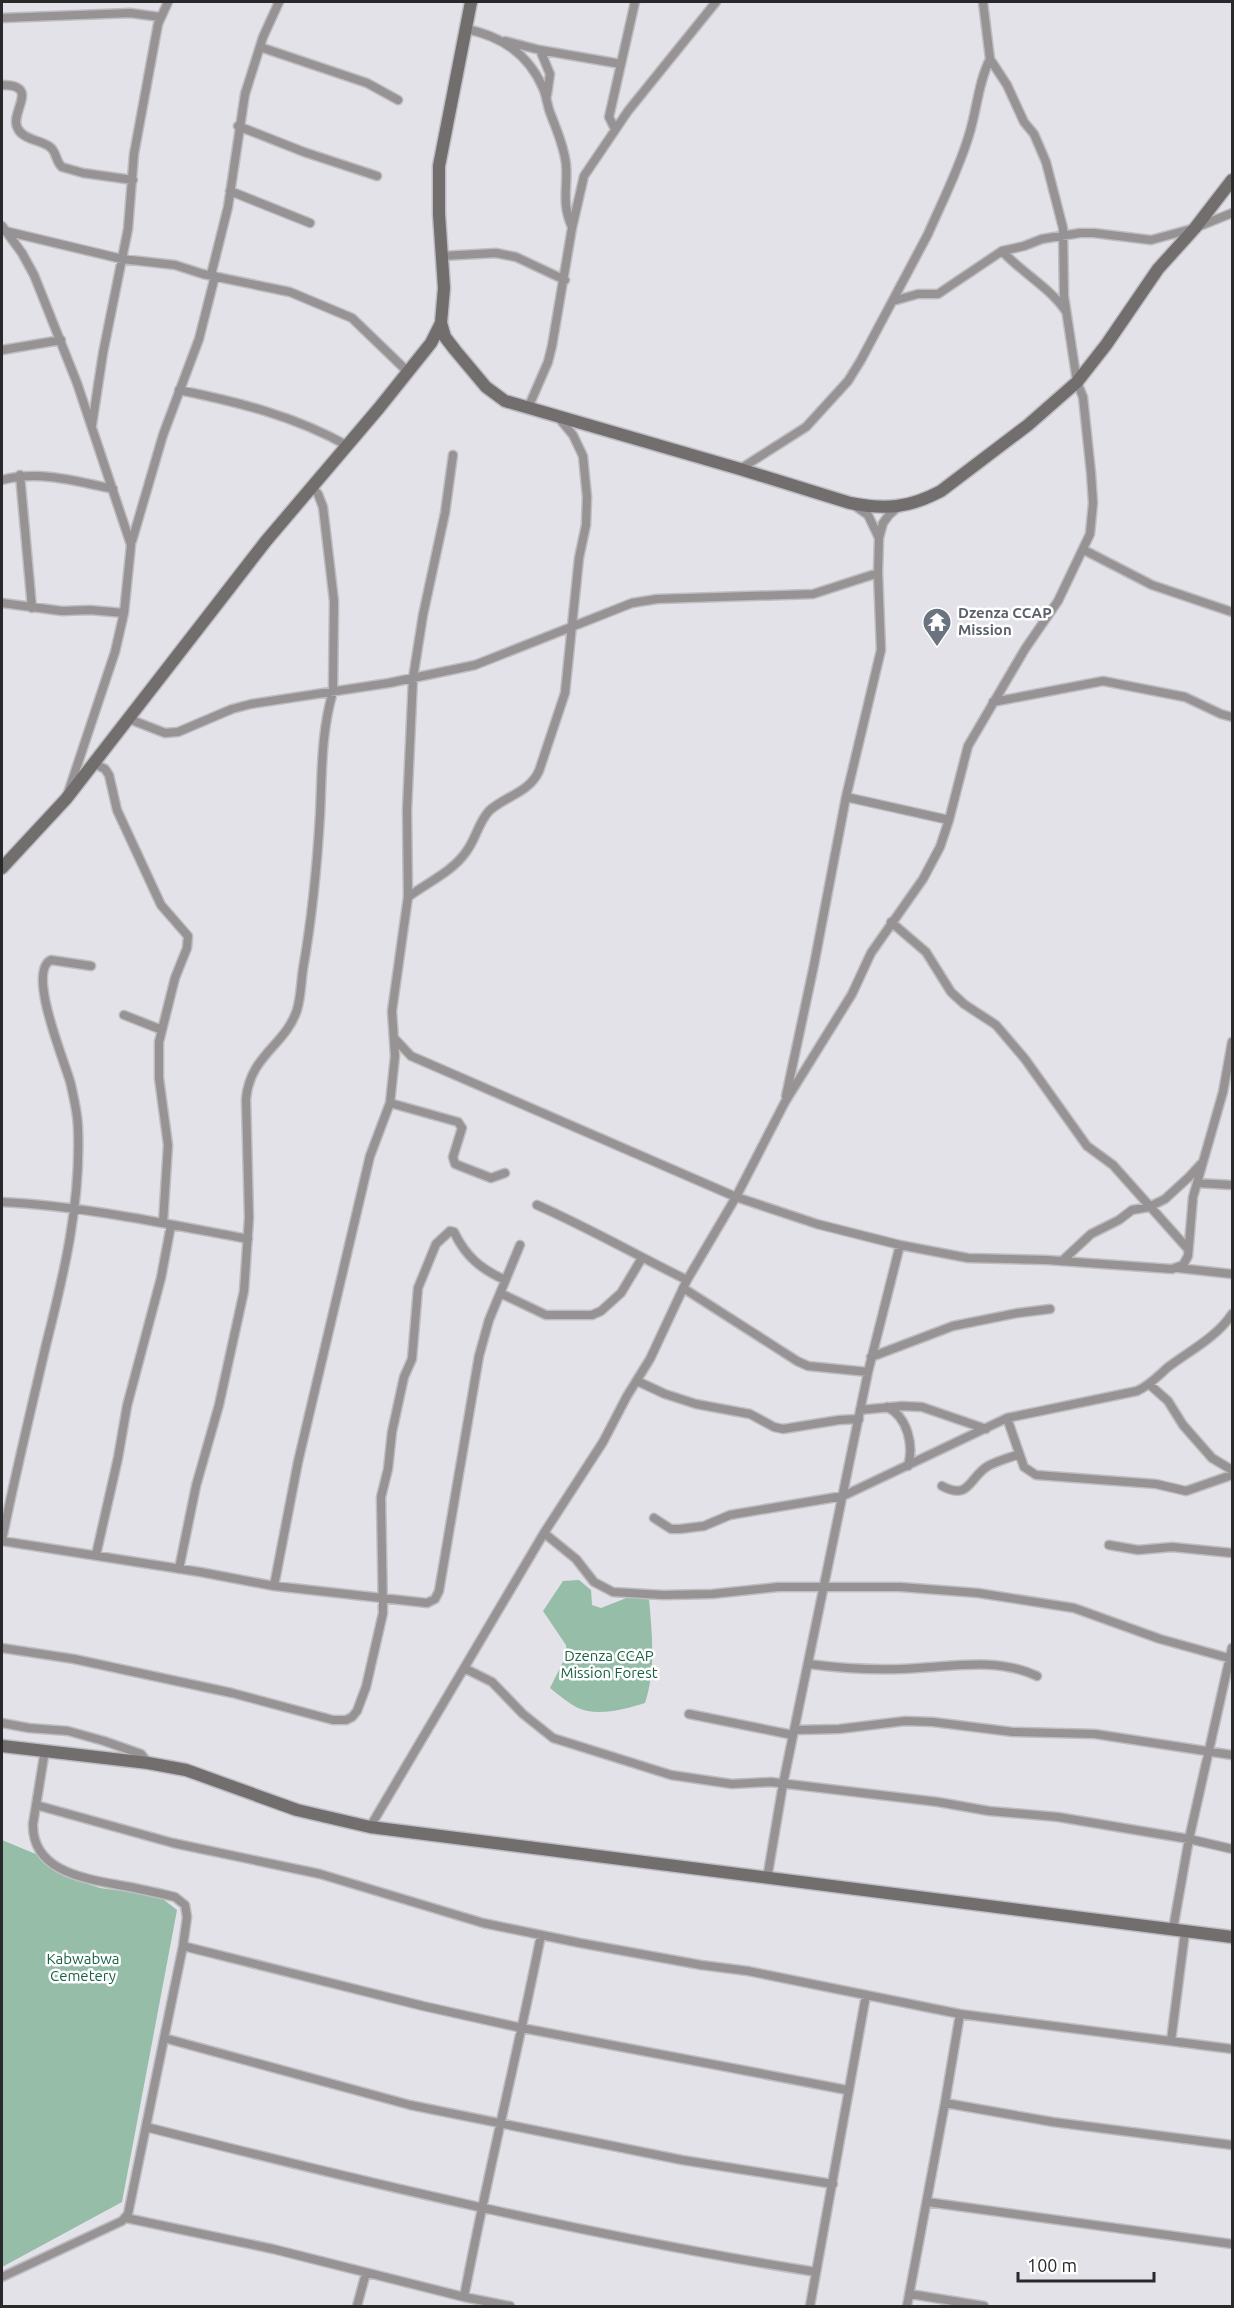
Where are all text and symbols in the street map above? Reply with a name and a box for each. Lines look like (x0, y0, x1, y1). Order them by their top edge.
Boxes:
place label: Dzenza CCAP Mission (958, 604, 1052, 638)
temple icon: Dzenza CCAP Mission (921, 606, 953, 648)
park label: Dzenza CCAP Mission Forest (560, 1647, 658, 1681)
park label: Kabwabwa Cemetery (46, 1950, 120, 1984)
scale bar (1018, 2245, 1154, 2283)
text: 100 m (1027, 2255, 1077, 2275)

